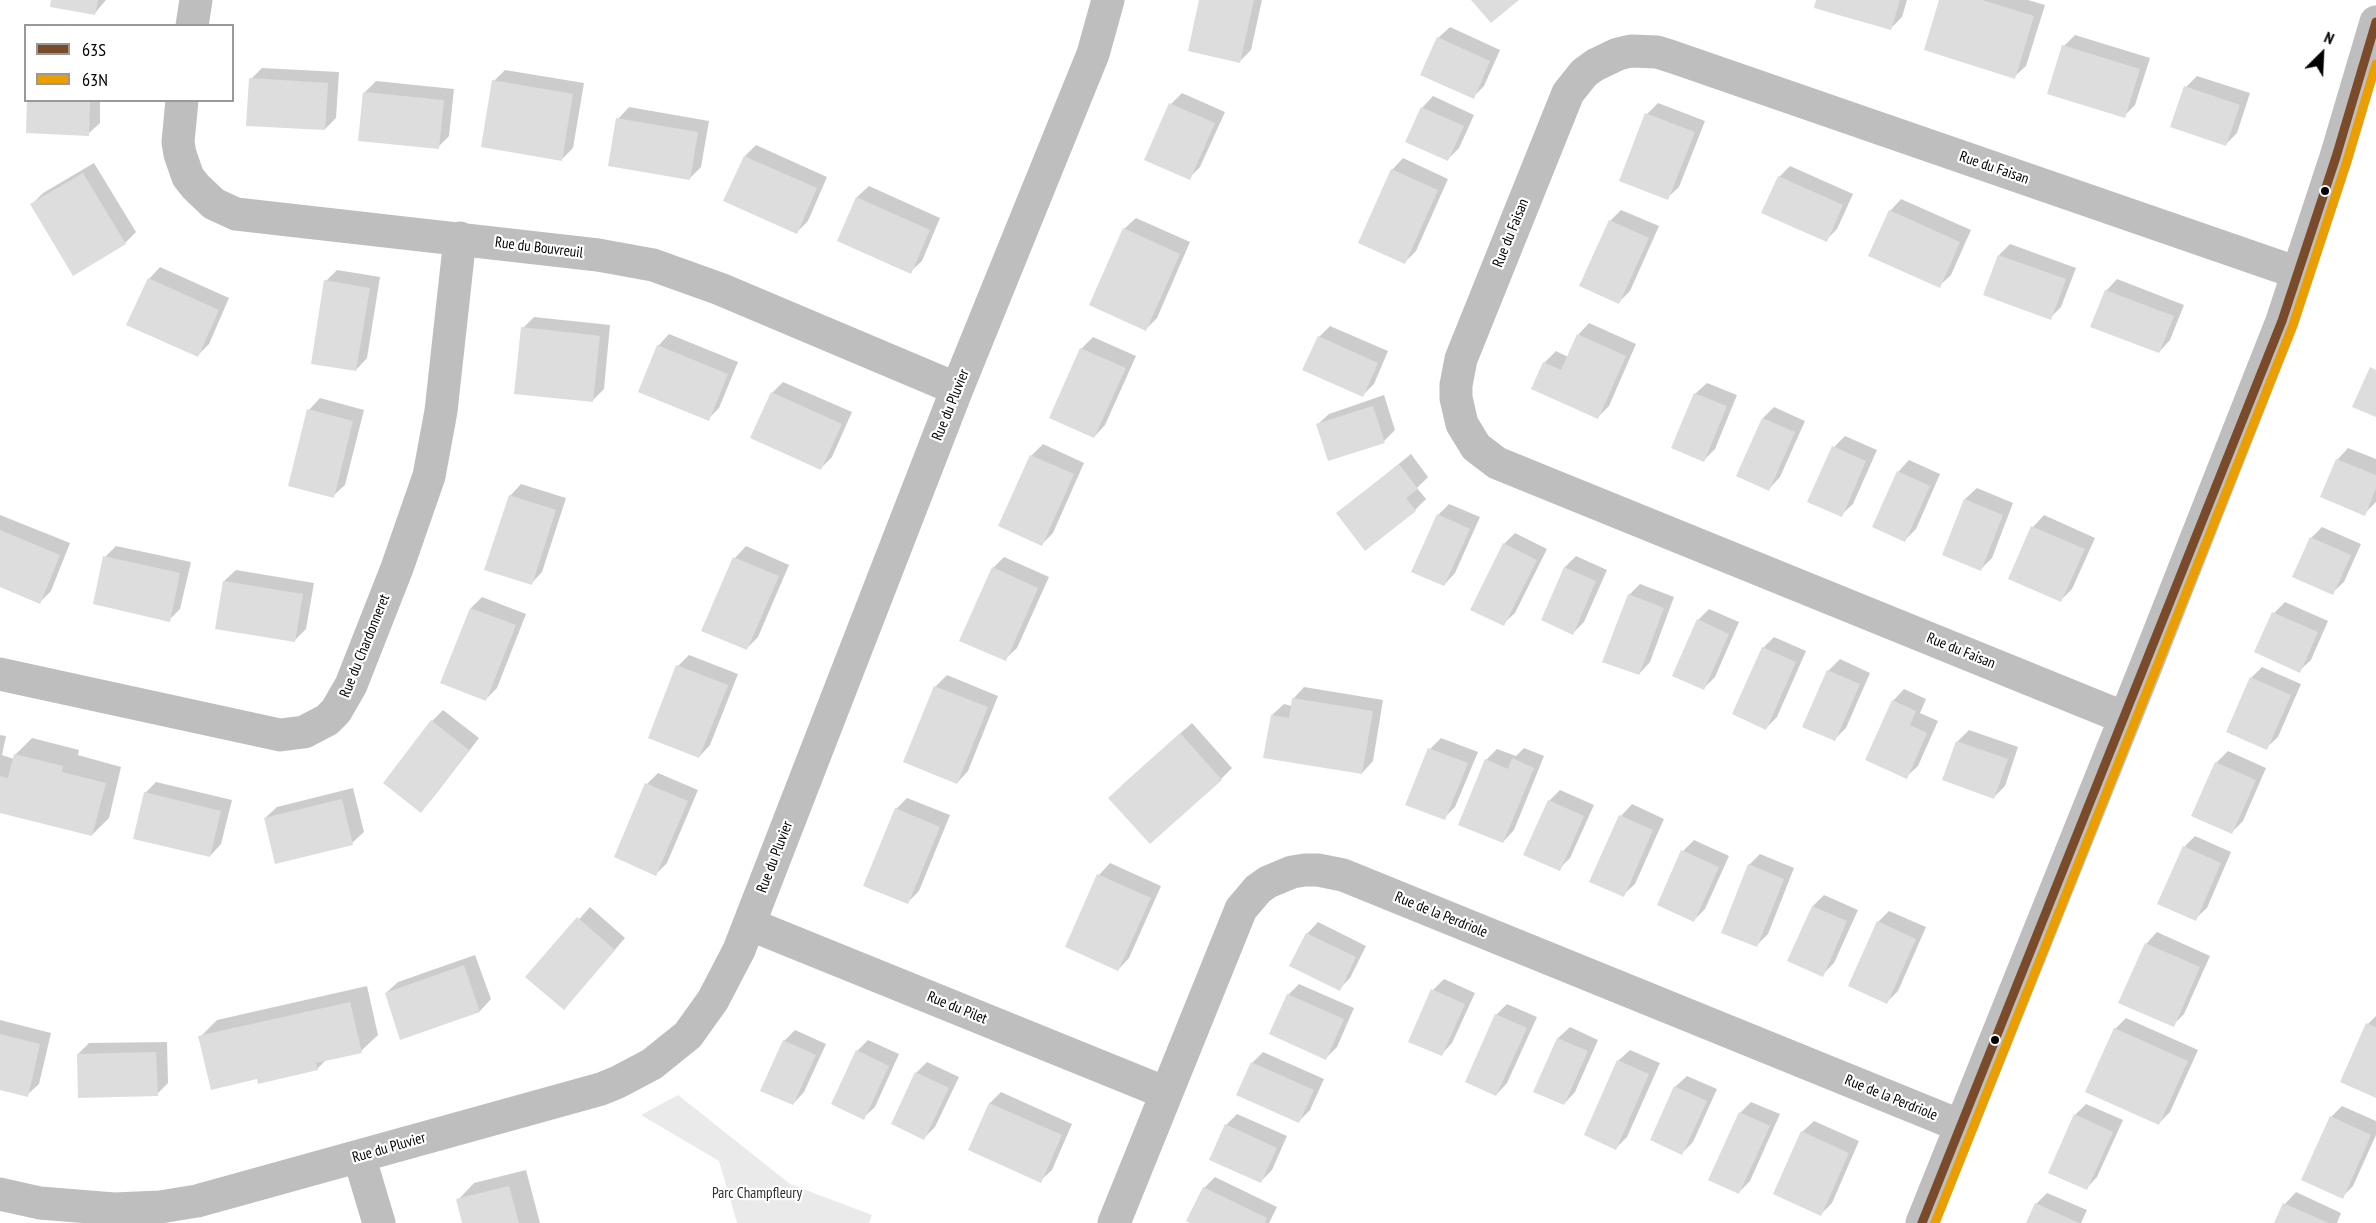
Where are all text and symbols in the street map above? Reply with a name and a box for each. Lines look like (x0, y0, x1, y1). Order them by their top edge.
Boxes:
legend (24, 24, 234, 102)
north arrow (2292, 24, 2352, 84)
text: N (2321, 27, 2337, 48)
text: 63S (82, 38, 106, 61)
text: 63N (82, 68, 108, 91)
street label: Rue du Faisan (1957, 148, 2031, 188)
unlabelled marker (2319, 185, 2331, 197)
street label: Rue du Faisan (1489, 196, 1533, 270)
street label: Rue du Bouvreuil (494, 234, 584, 262)
street label: Rue du Pluvier (929, 367, 973, 443)
street label: Rue du Chardonneret (336, 592, 394, 700)
street label: Rue du Faisan (1924, 629, 1998, 673)
street label: Rue du Pluvier (753, 819, 797, 895)
street label: Rue de la Perdriole (1392, 888, 1490, 942)
street label: Rue du Pilet (924, 988, 990, 1028)
unlabelled marker (1989, 1034, 2001, 1046)
street label: Rue de la Perdriole (1842, 1071, 1940, 1125)
street label: Rue du Pluvier (350, 1129, 428, 1167)
park label: Parc Champfleury (712, 1185, 802, 1203)

